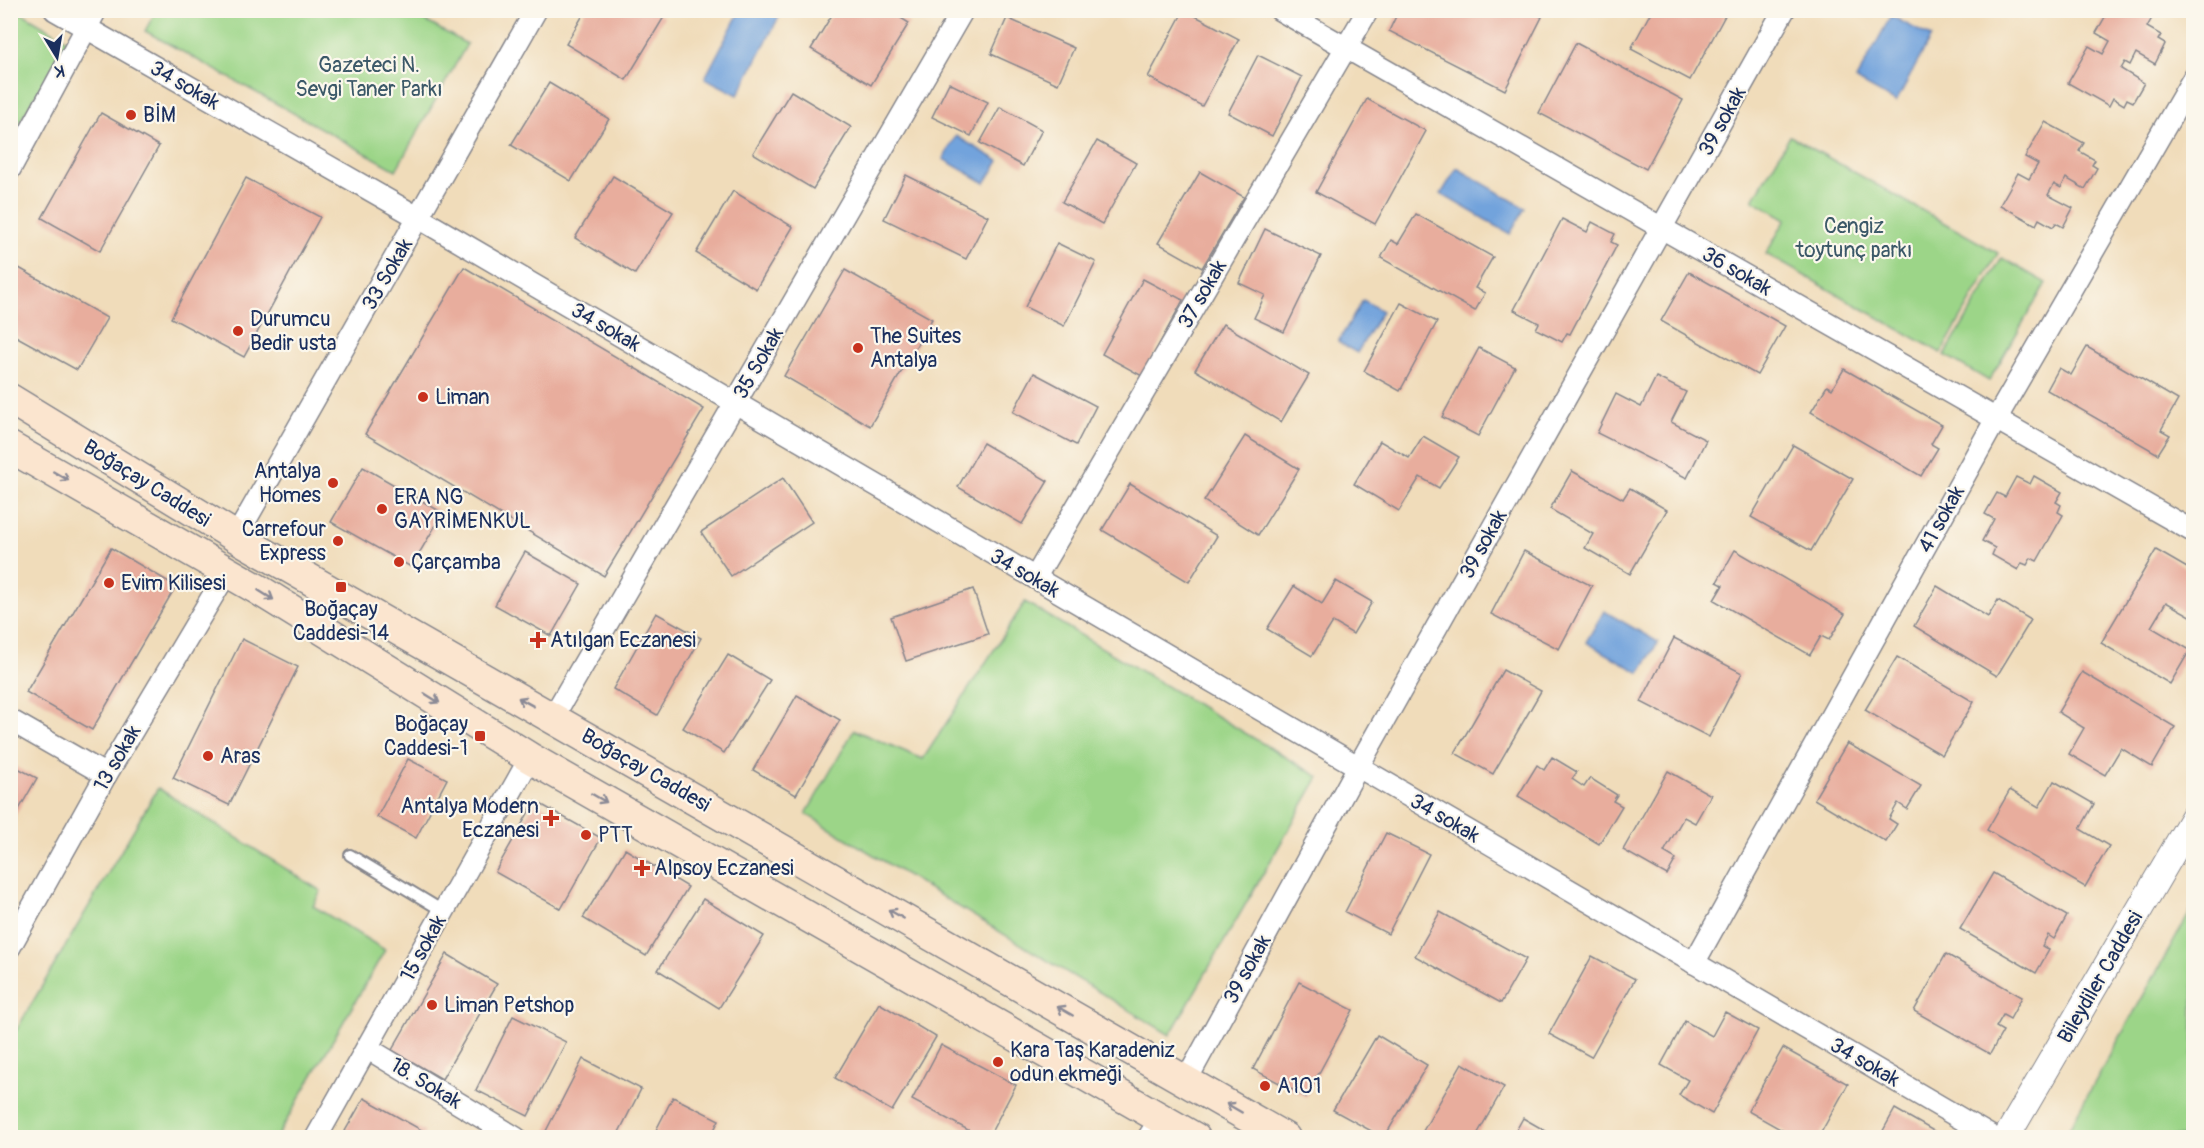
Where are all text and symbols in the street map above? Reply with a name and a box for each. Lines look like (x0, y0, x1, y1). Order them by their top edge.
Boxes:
north arrow (27, 27, 87, 87)
park label: Gazeteci N. Sevgi Taner Parkı (295, 52, 443, 103)
street label: 34 sokak (145, 55, 225, 116)
text: K (53, 60, 66, 82)
street label: 39 sokak (1692, 82, 1753, 161)
place label: BİM (143, 102, 176, 129)
marker: BİM (124, 108, 138, 122)
park label: Cengiz toytunç parkı (1795, 213, 1912, 264)
street label: 33 Sokak (356, 233, 419, 315)
street label: 36 sokak (1697, 241, 1777, 302)
street label: 37 sokak (1172, 255, 1233, 334)
street label: 34 sokak (566, 297, 646, 358)
place label: Durumcu Bedir usta (250, 306, 337, 357)
street label: 35 Sokak (727, 322, 790, 404)
place label: The Suites Antalya (870, 323, 962, 374)
marker: Durumcu Bedir usta (231, 324, 245, 338)
marker: The Suites Antalya (851, 341, 865, 355)
place label: Liman (435, 384, 490, 411)
marker: Liman (416, 390, 430, 404)
street label: Boğaçay Caddesi (78, 434, 216, 533)
place label: Antalya Homes (254, 458, 322, 509)
one-way arrow (52, 470, 69, 482)
marker: Antalya Homes (326, 476, 340, 490)
street label: 41 sokak (1912, 481, 1971, 558)
place label: ERA NG GAYRİMENKUL (394, 484, 531, 535)
marker: ERA NG GAYRİMENKUL (375, 502, 389, 516)
street label: 39 sokak (1453, 505, 1514, 584)
place label: Carrefour Express (242, 516, 327, 567)
marker: Carrefour Express (331, 534, 345, 548)
street label: 34 sokak (985, 543, 1065, 604)
place label: Çarçamba (411, 549, 501, 576)
marker: Çarçamba (392, 555, 406, 569)
place label: Evim Kilisesi (121, 570, 226, 597)
marker: Evim Kilisesi (102, 576, 116, 590)
marker: Boğaçay Caddesi-14 (334, 580, 348, 594)
one-way arrow (257, 589, 274, 601)
place label: Boğaçay Caddesi-14 (293, 596, 389, 647)
place label: Atılgan Eczanesi (550, 627, 696, 654)
marker: Atılgan Eczanesi (531, 633, 545, 647)
one-way arrow (423, 692, 440, 704)
one-way arrow (518, 696, 535, 708)
place label: Boğaçay Caddesi-1 (384, 711, 468, 762)
street label: 13 sokak (88, 720, 147, 796)
street label: Boğaçay Caddesi (576, 722, 716, 819)
marker: Boğaçay Caddesi-1 (473, 729, 487, 743)
place label: Aras (220, 743, 261, 770)
marker: Aras (201, 749, 215, 763)
street label: 34 sokak (1405, 788, 1485, 849)
one-way arrow (590, 792, 607, 804)
place label: Antalya Modern Eczanesi (401, 793, 539, 844)
marker: Antalya Modern Eczanesi (544, 811, 558, 825)
place label: PTT (598, 822, 633, 849)
marker: PTT (579, 828, 593, 842)
place label: Alpsoy Eczanesi (654, 855, 794, 882)
marker: Alpsoy Eczanesi (635, 861, 649, 875)
street label: Bileydiler Caddesi (2052, 906, 2149, 1048)
one-way arrow (888, 908, 905, 920)
street label: 15 sokak (394, 910, 453, 986)
street label: 39 sokak (1217, 930, 1278, 1009)
place label: Liman Petshop (444, 992, 574, 1019)
marker: Liman Petshop (425, 998, 439, 1012)
one-way arrow (1057, 1005, 1074, 1017)
street label: 34 sokak (1825, 1032, 1905, 1093)
place label: Kara Taş Karadeniz odun ekmeği (1010, 1037, 1175, 1088)
street label: 18. Sokak (385, 1052, 467, 1115)
marker: Kara Taş Karadeniz odun ekmeği (991, 1055, 1005, 1069)
place label: A101 (1277, 1073, 1321, 1100)
marker: A101 (1258, 1079, 1272, 1093)
one-way arrow (1226, 1102, 1243, 1114)

